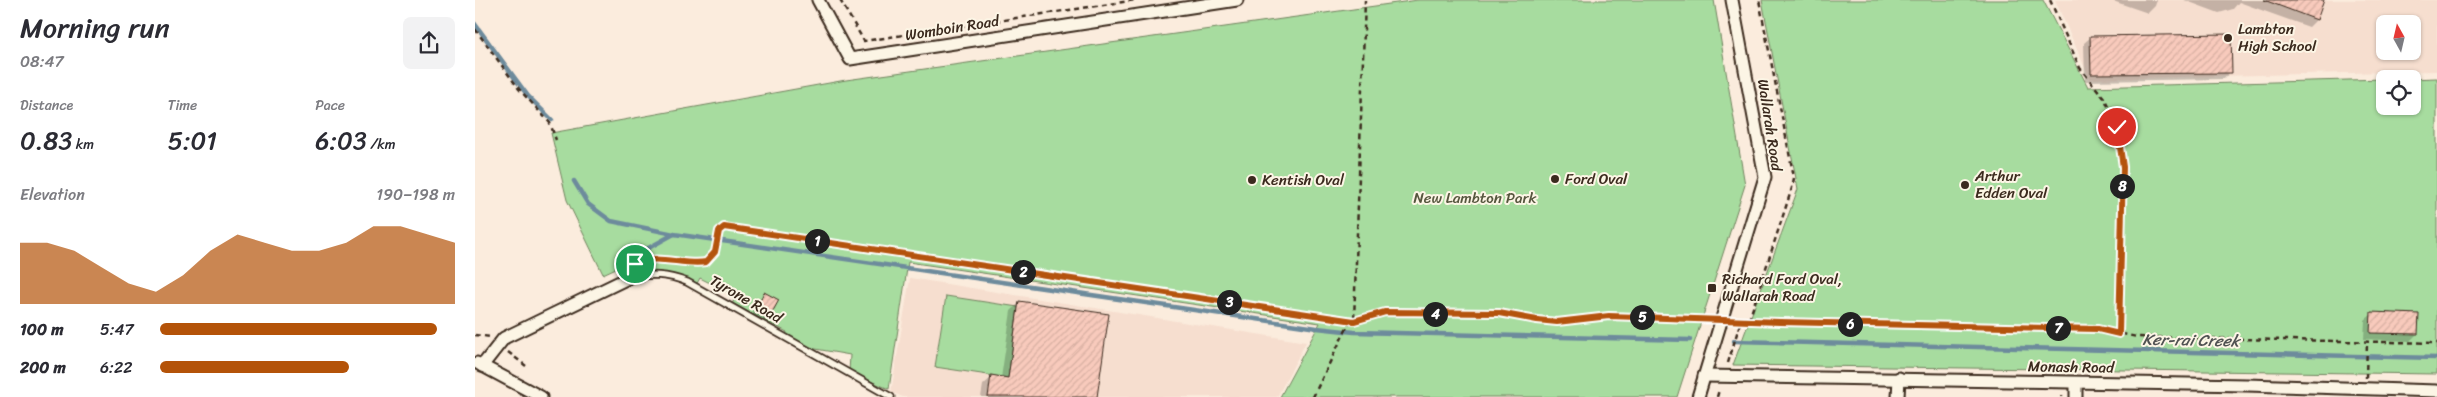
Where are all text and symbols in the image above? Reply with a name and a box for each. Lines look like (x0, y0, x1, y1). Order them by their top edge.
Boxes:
text: Morning run (20, 3, 170, 52)
street label: Womboin Road (903, 8, 1002, 48)
north arrow (2376, 15, 2421, 60)
map controls (2376, 15, 2421, 115)
place label: Lambton High School (2238, 16, 2317, 59)
button: share (403, 17, 455, 69)
marker: Lambton High School (2222, 32, 2234, 44)
text: 08:47 (20, 47, 64, 76)
button: locate (2376, 70, 2421, 115)
street label: Wallarah Road (1750, 77, 1790, 174)
text: Distance (20, 93, 73, 118)
text: Time (168, 93, 197, 118)
text: Pace (315, 93, 345, 118)
pin (2096, 106, 2138, 148)
icon: check (2103, 113, 2131, 141)
text: 0.83 (20, 118, 72, 163)
text: 5:01 (168, 118, 217, 163)
text: 6:03 (315, 118, 367, 163)
text: km (72, 132, 94, 157)
text: /km (367, 132, 395, 157)
place label: Arthur Edden Oval (1974, 163, 2048, 206)
place label: Ford Oval (1565, 166, 1628, 192)
place label: Kentish Oval (1262, 167, 1345, 193)
marker: Ford Oval (1549, 173, 1561, 185)
marker: Kentish Oval (1246, 174, 1258, 186)
pin: 8 (2109, 174, 2135, 198)
text: 8 (2118, 174, 2127, 199)
marker: Arthur Edden Oval (1959, 179, 1971, 191)
text: Elevation (20, 180, 85, 209)
text: 190–198 m (376, 180, 455, 209)
park label: New Lambton Park (1413, 185, 1538, 211)
pin: 1 (805, 228, 829, 254)
text: 1 (814, 229, 821, 254)
pin (614, 243, 656, 285)
icon: arrive (621, 250, 649, 278)
pin: 2 (1011, 260, 1035, 284)
text: 2 (1019, 260, 1028, 285)
place label: Richard Ford Oval, Wallarah Road (1722, 266, 1842, 309)
street label: Tyrone Road (705, 268, 788, 331)
marker: Richard Ford Oval, Wallarah Road (1706, 282, 1718, 294)
pin: 3 (1217, 290, 1241, 314)
text: 3 (1226, 290, 1233, 315)
pin: 4 (1423, 302, 1447, 326)
text: 4 (1431, 302, 1440, 327)
pin: 5 (1629, 304, 1655, 330)
text: 5 (1638, 305, 1647, 330)
pin: 6 (1837, 312, 1863, 336)
text: 6 (1847, 312, 1854, 337)
text: 100 m (20, 315, 64, 344)
text: 5:47 (100, 315, 134, 344)
pin: 7 (2045, 316, 2071, 340)
text: 7 (2055, 316, 2063, 341)
water label: Ker-rai Creek (2142, 325, 2242, 355)
text: 200 m (20, 353, 66, 382)
text: 6:22 (100, 353, 132, 382)
street label: Monash Road (2028, 353, 2115, 381)

